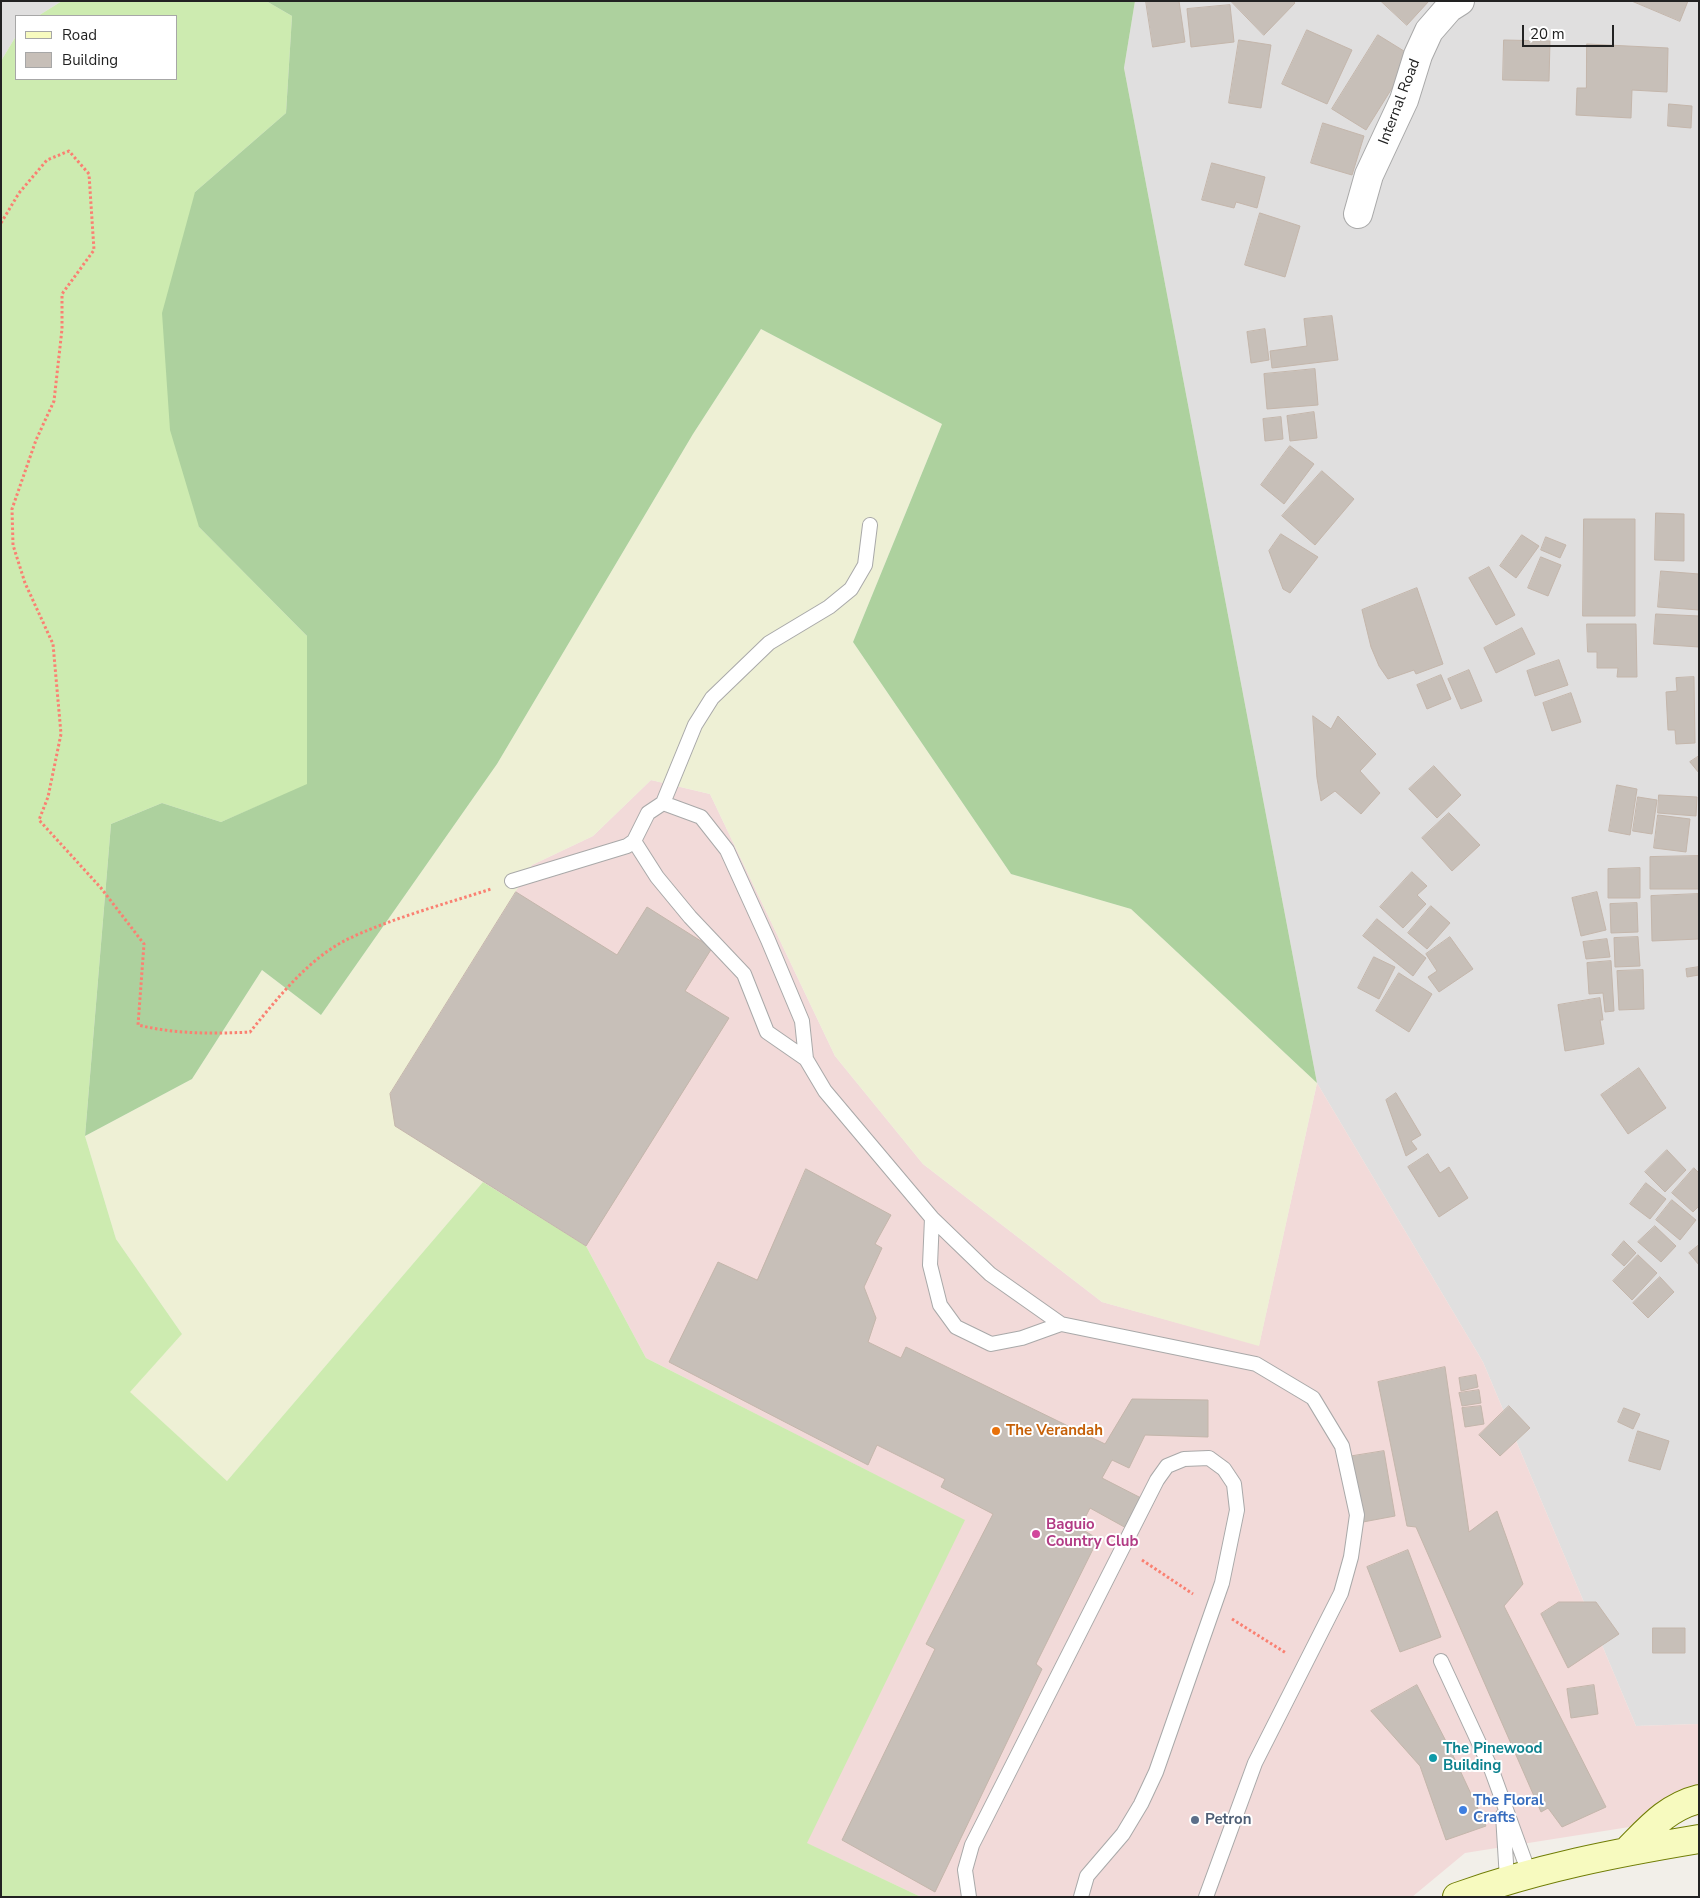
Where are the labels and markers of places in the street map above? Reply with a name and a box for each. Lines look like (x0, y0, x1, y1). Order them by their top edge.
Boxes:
place label: The Verandah (1006, 1422, 1103, 1440)
marker: The Verandah (990, 1425, 1002, 1437)
place label: Baguio Country Club (1046, 1516, 1138, 1551)
marker: Baguio Country Club (1030, 1528, 1042, 1540)
place label: The Pinewood Building (1443, 1740, 1543, 1775)
marker: The Pinewood Building (1427, 1752, 1439, 1764)
place label: The Floral Crafts (1473, 1792, 1544, 1827)
marker: The Floral Crafts (1457, 1804, 1469, 1816)
place label: Petron (1205, 1811, 1251, 1829)
marker: Petron (1189, 1814, 1201, 1826)

